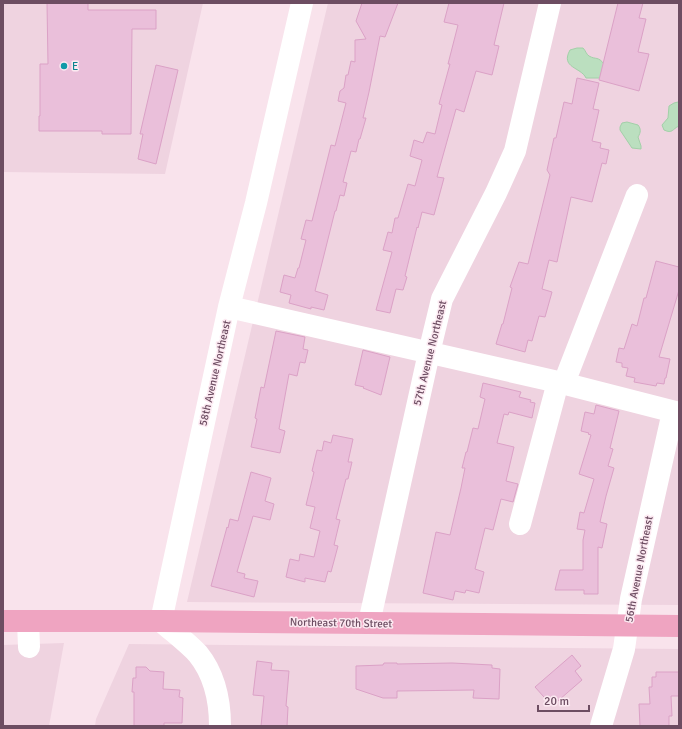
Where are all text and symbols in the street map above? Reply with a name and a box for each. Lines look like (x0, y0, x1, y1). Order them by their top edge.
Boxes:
place label: E (72, 60, 78, 73)
marker: E (59, 61, 69, 71)
street label: 57th Avenue Northeast (411, 299, 449, 407)
street label: 58th Avenue Northeast (197, 319, 234, 427)
street label: 56th Avenue Northeast (622, 515, 656, 623)
street label: Northeast 70th Street (290, 616, 392, 630)
scale bar (538, 687, 589, 713)
text: 20 m (544, 694, 569, 709)

